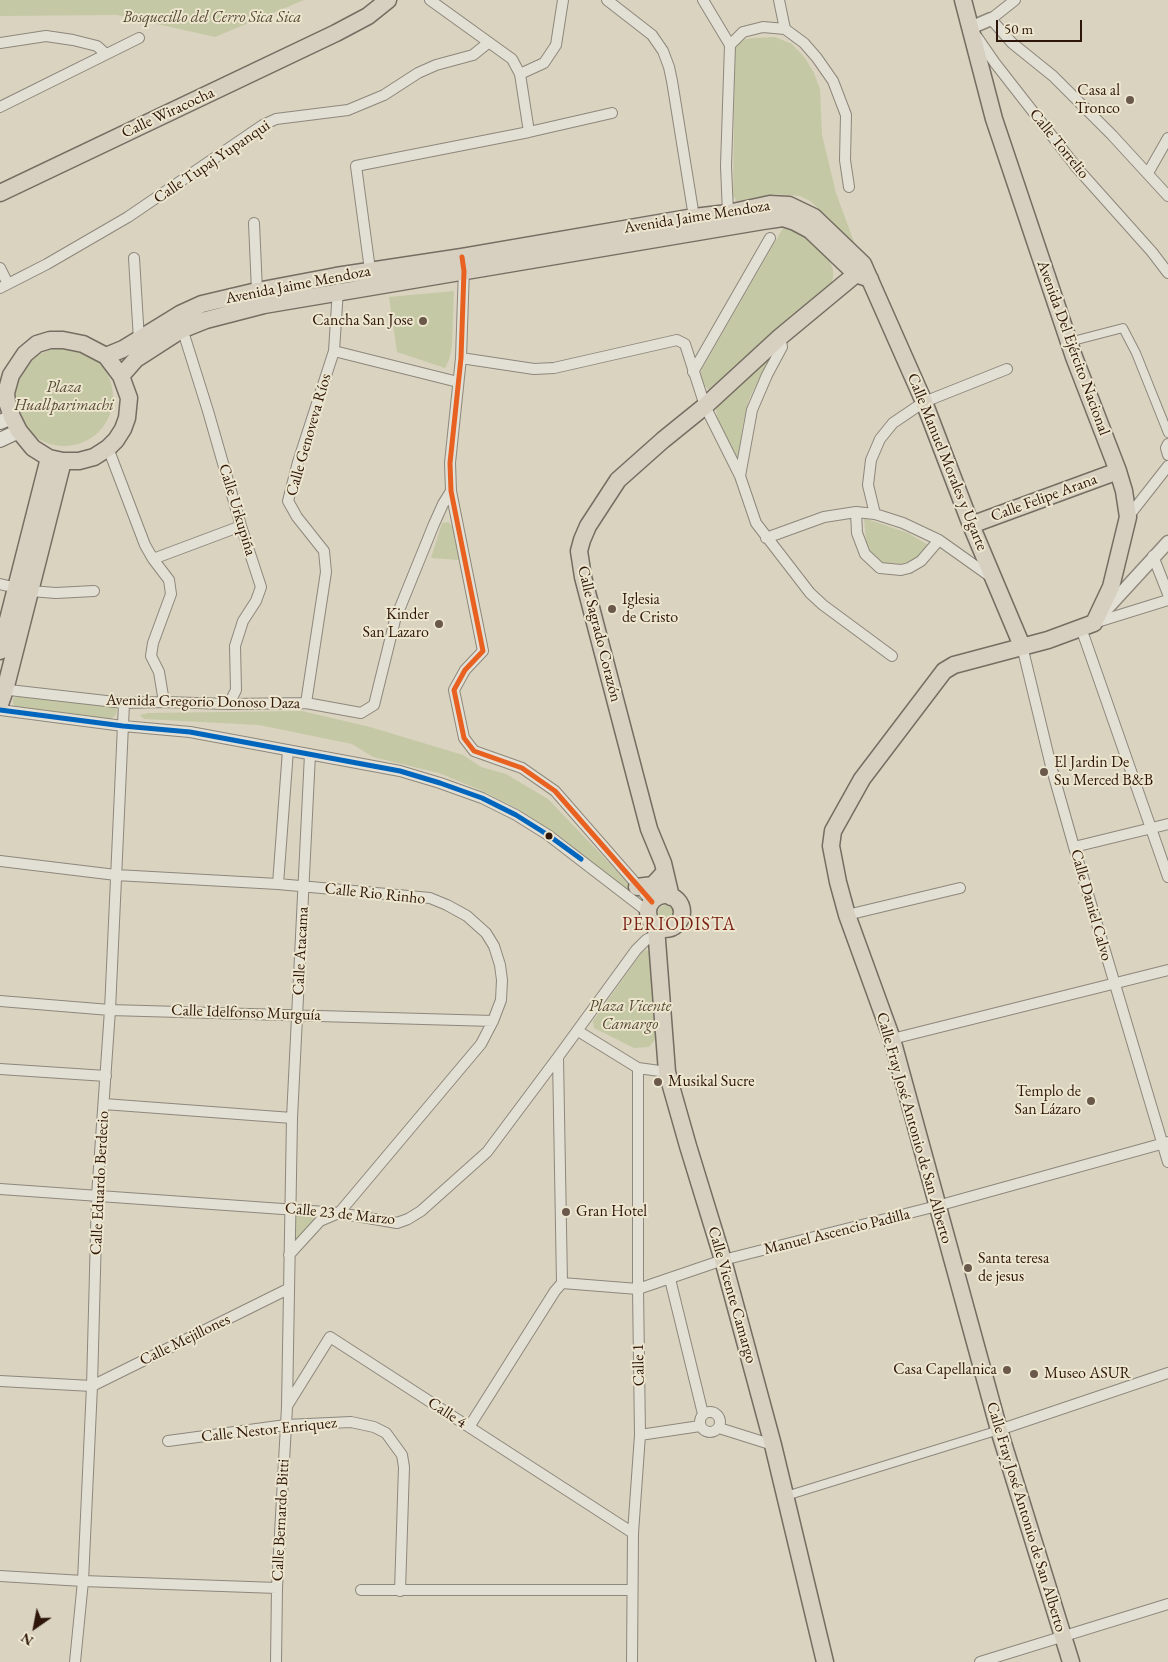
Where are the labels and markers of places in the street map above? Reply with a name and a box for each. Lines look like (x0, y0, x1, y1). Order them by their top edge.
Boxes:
place label: Casa al Tronco (1075, 81, 1120, 119)
marker: Casa al Tronco (1124, 94, 1136, 106)
place label: Cancha San Jose (312, 311, 413, 331)
marker: Cancha San Jose (417, 315, 429, 327)
place label: Iglesia de Cristo (622, 590, 678, 628)
marker: Iglesia de Cristo (606, 603, 618, 615)
place label: Kinder San Lazaro (362, 605, 429, 643)
marker: Kinder San Lazaro (433, 618, 445, 630)
place label: El Jardin De Su Merced B&B (1054, 753, 1153, 791)
marker: El Jardin De Su Merced B&B (1038, 766, 1050, 778)
unlabelled marker (544, 831, 554, 841)
place label: Musikal Sucre (668, 1072, 755, 1092)
marker: Musikal Sucre (652, 1076, 664, 1088)
place label: Templo de San Lázaro (1014, 1082, 1081, 1120)
marker: Templo de San Lázaro (1085, 1095, 1097, 1107)
place label: Gran Hotel (576, 1202, 647, 1222)
marker: Gran Hotel (560, 1206, 572, 1218)
place label: Santa teresa de jesus (978, 1249, 1049, 1287)
marker: Santa teresa de jesus (962, 1262, 974, 1274)
place label: Casa Capellanica (893, 1360, 997, 1380)
marker: Casa Capellanica (1001, 1364, 1013, 1376)
place label: Museo ASUR (1044, 1364, 1131, 1384)
marker: Museo ASUR (1028, 1368, 1040, 1380)

